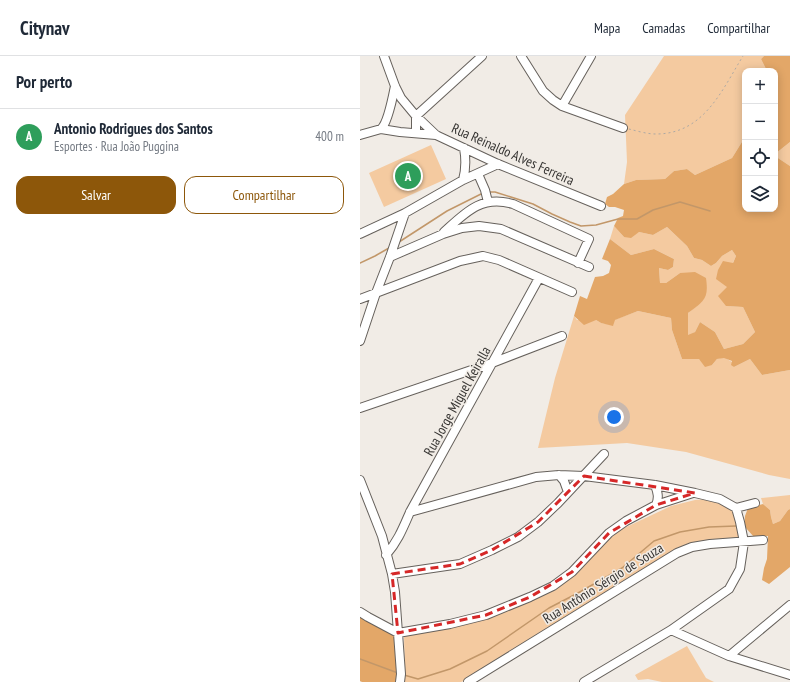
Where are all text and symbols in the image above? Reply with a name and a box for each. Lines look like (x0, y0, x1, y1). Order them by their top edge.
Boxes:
text: Citynav (20, 16, 70, 40)
text: Mapa (594, 19, 620, 37)
text: Camadas (642, 19, 685, 37)
text: Compartilhar (707, 19, 770, 37)
map controls (742, 68, 778, 212)
button: + (742, 68, 778, 104)
text: Por perto (16, 71, 72, 93)
button: − (742, 104, 778, 140)
text: Antonio Rodrigues dos Santos (54, 119, 213, 138)
street label: Rua Reinaldo Alves Ferreira (449, 119, 577, 189)
text: A (26, 128, 32, 145)
text: 400 m (315, 128, 344, 145)
text: Esportes · Rua João Puggina (54, 138, 179, 155)
button: locate (742, 140, 778, 176)
pin: A (395, 161, 421, 191)
button: Salvar (16, 176, 176, 214)
button: Compartilhar (184, 176, 344, 214)
button: layers (742, 176, 778, 212)
street label: Rua Jorge Miguel Keiralla (419, 343, 495, 459)
your location (604, 407, 624, 427)
street label: Rua Antônio Sérgio de Souza (539, 539, 667, 627)

